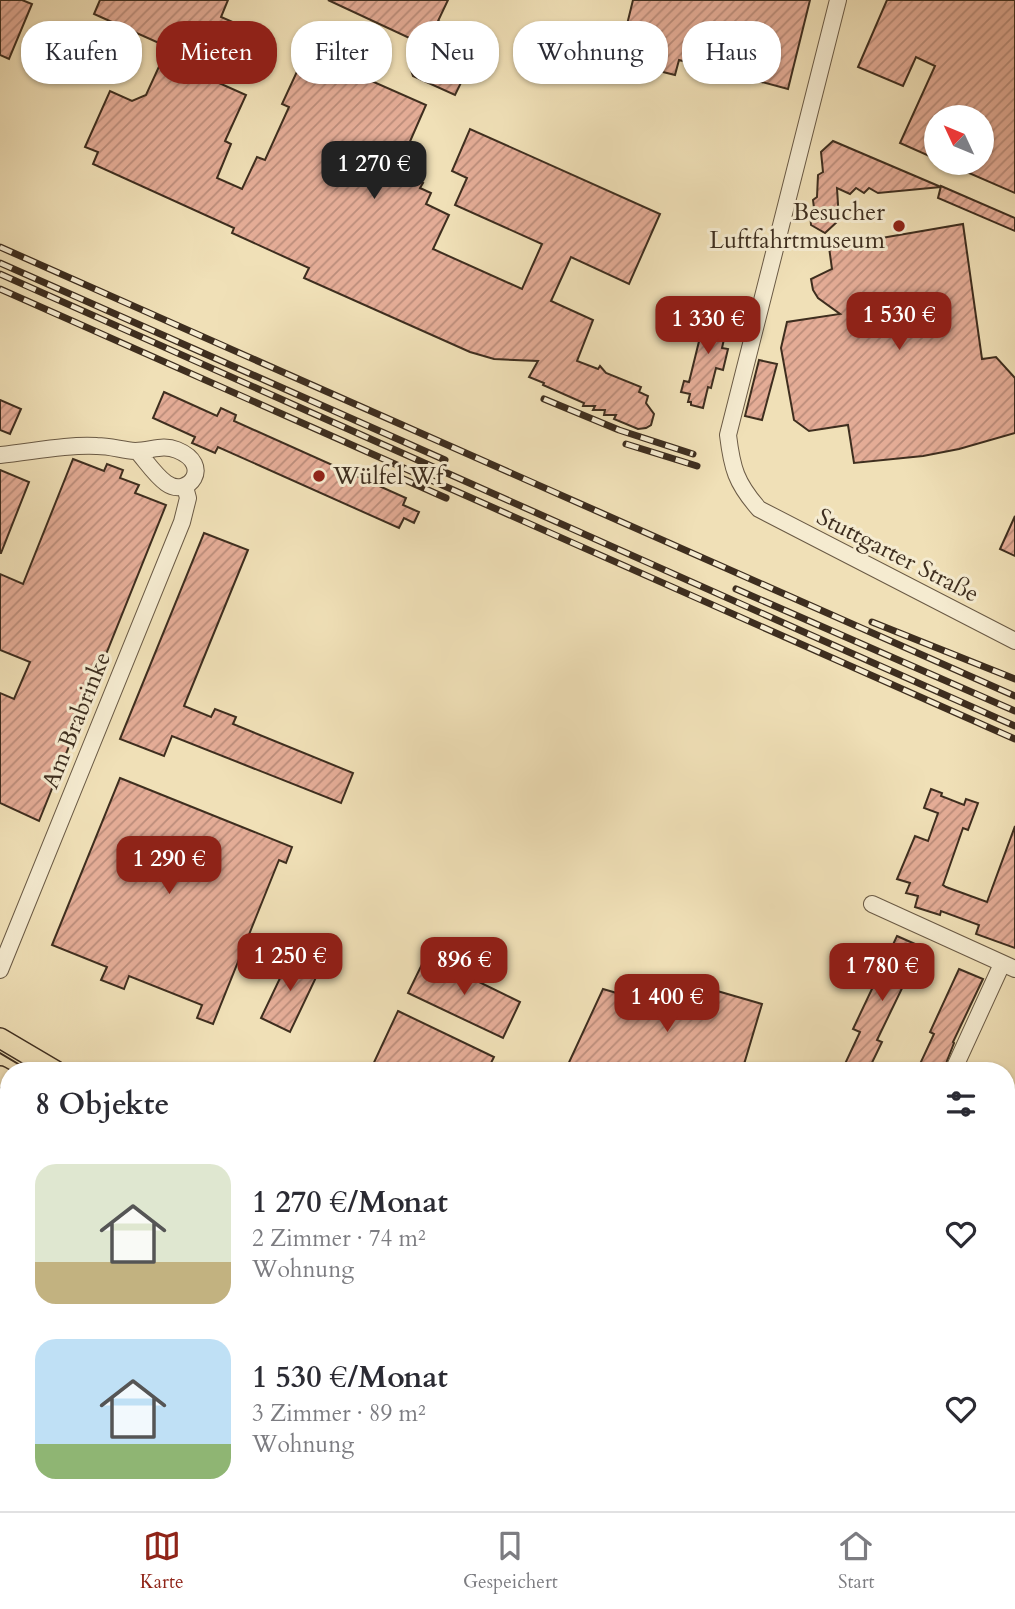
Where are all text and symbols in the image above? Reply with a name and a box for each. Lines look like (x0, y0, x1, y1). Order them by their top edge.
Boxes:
chip: Kaufen (21, 21, 142, 84)
chip: Mieten (156, 21, 277, 84)
chip: Filter (291, 21, 392, 84)
chip: Neu (406, 21, 499, 84)
chip: Wohnung (513, 21, 668, 84)
chip: Haus (682, 21, 781, 84)
north arrow (924, 105, 994, 175)
map controls (924, 105, 994, 175)
pin: 1 270 € (309, 142, 439, 201)
text: 1 270 € (337, 148, 411, 179)
place label: Besucher Luftfahrtmuseum (709, 196, 886, 257)
marker: Besucher Luftfahrtmuseum (891, 218, 907, 234)
pin: 1 530 € (834, 292, 964, 352)
pin: 1 330 € (643, 296, 773, 356)
text: 1 530 € (862, 299, 936, 330)
text: 1 330 € (671, 303, 745, 334)
place label: Wülfel Wf (332, 460, 447, 493)
marker: Wülfel Wf (311, 468, 327, 484)
street label: Stuttgarter Straße (811, 500, 985, 611)
street label: Am Brabrinke (34, 647, 119, 794)
pin: 1 290 € (104, 836, 234, 896)
text: 1 290 € (132, 843, 206, 874)
pin: 1 250 € (225, 934, 355, 993)
pin: 896 € (415, 937, 513, 997)
text: 1 250 € (253, 940, 327, 971)
text: 896 € (436, 944, 492, 975)
pin: 1 780 € (817, 944, 947, 1003)
text: 1 780 € (845, 950, 919, 981)
pin: 1 400 € (602, 974, 732, 1034)
text: 1 400 € (630, 981, 704, 1012)
text: 8 Objekte (35, 1084, 169, 1125)
icon: filters (942, 1085, 980, 1123)
text: 1 270 €/Monat (252, 1182, 448, 1223)
icon: home (91, 1192, 175, 1276)
icon: heart (942, 1215, 980, 1253)
text: 2 Zimmer · 74 m² (252, 1223, 426, 1254)
text: Wohnung (252, 1254, 354, 1285)
text: 1 530 €/Monat (252, 1357, 448, 1398)
icon: home (91, 1367, 175, 1451)
icon: heart (942, 1390, 980, 1428)
text: 3 Zimmer · 89 m² (252, 1398, 426, 1429)
text: Wohnung (252, 1429, 354, 1460)
tab: Karte (140, 1527, 184, 1595)
tab: Gespeichert (463, 1527, 558, 1595)
tab: Start (837, 1527, 875, 1595)

